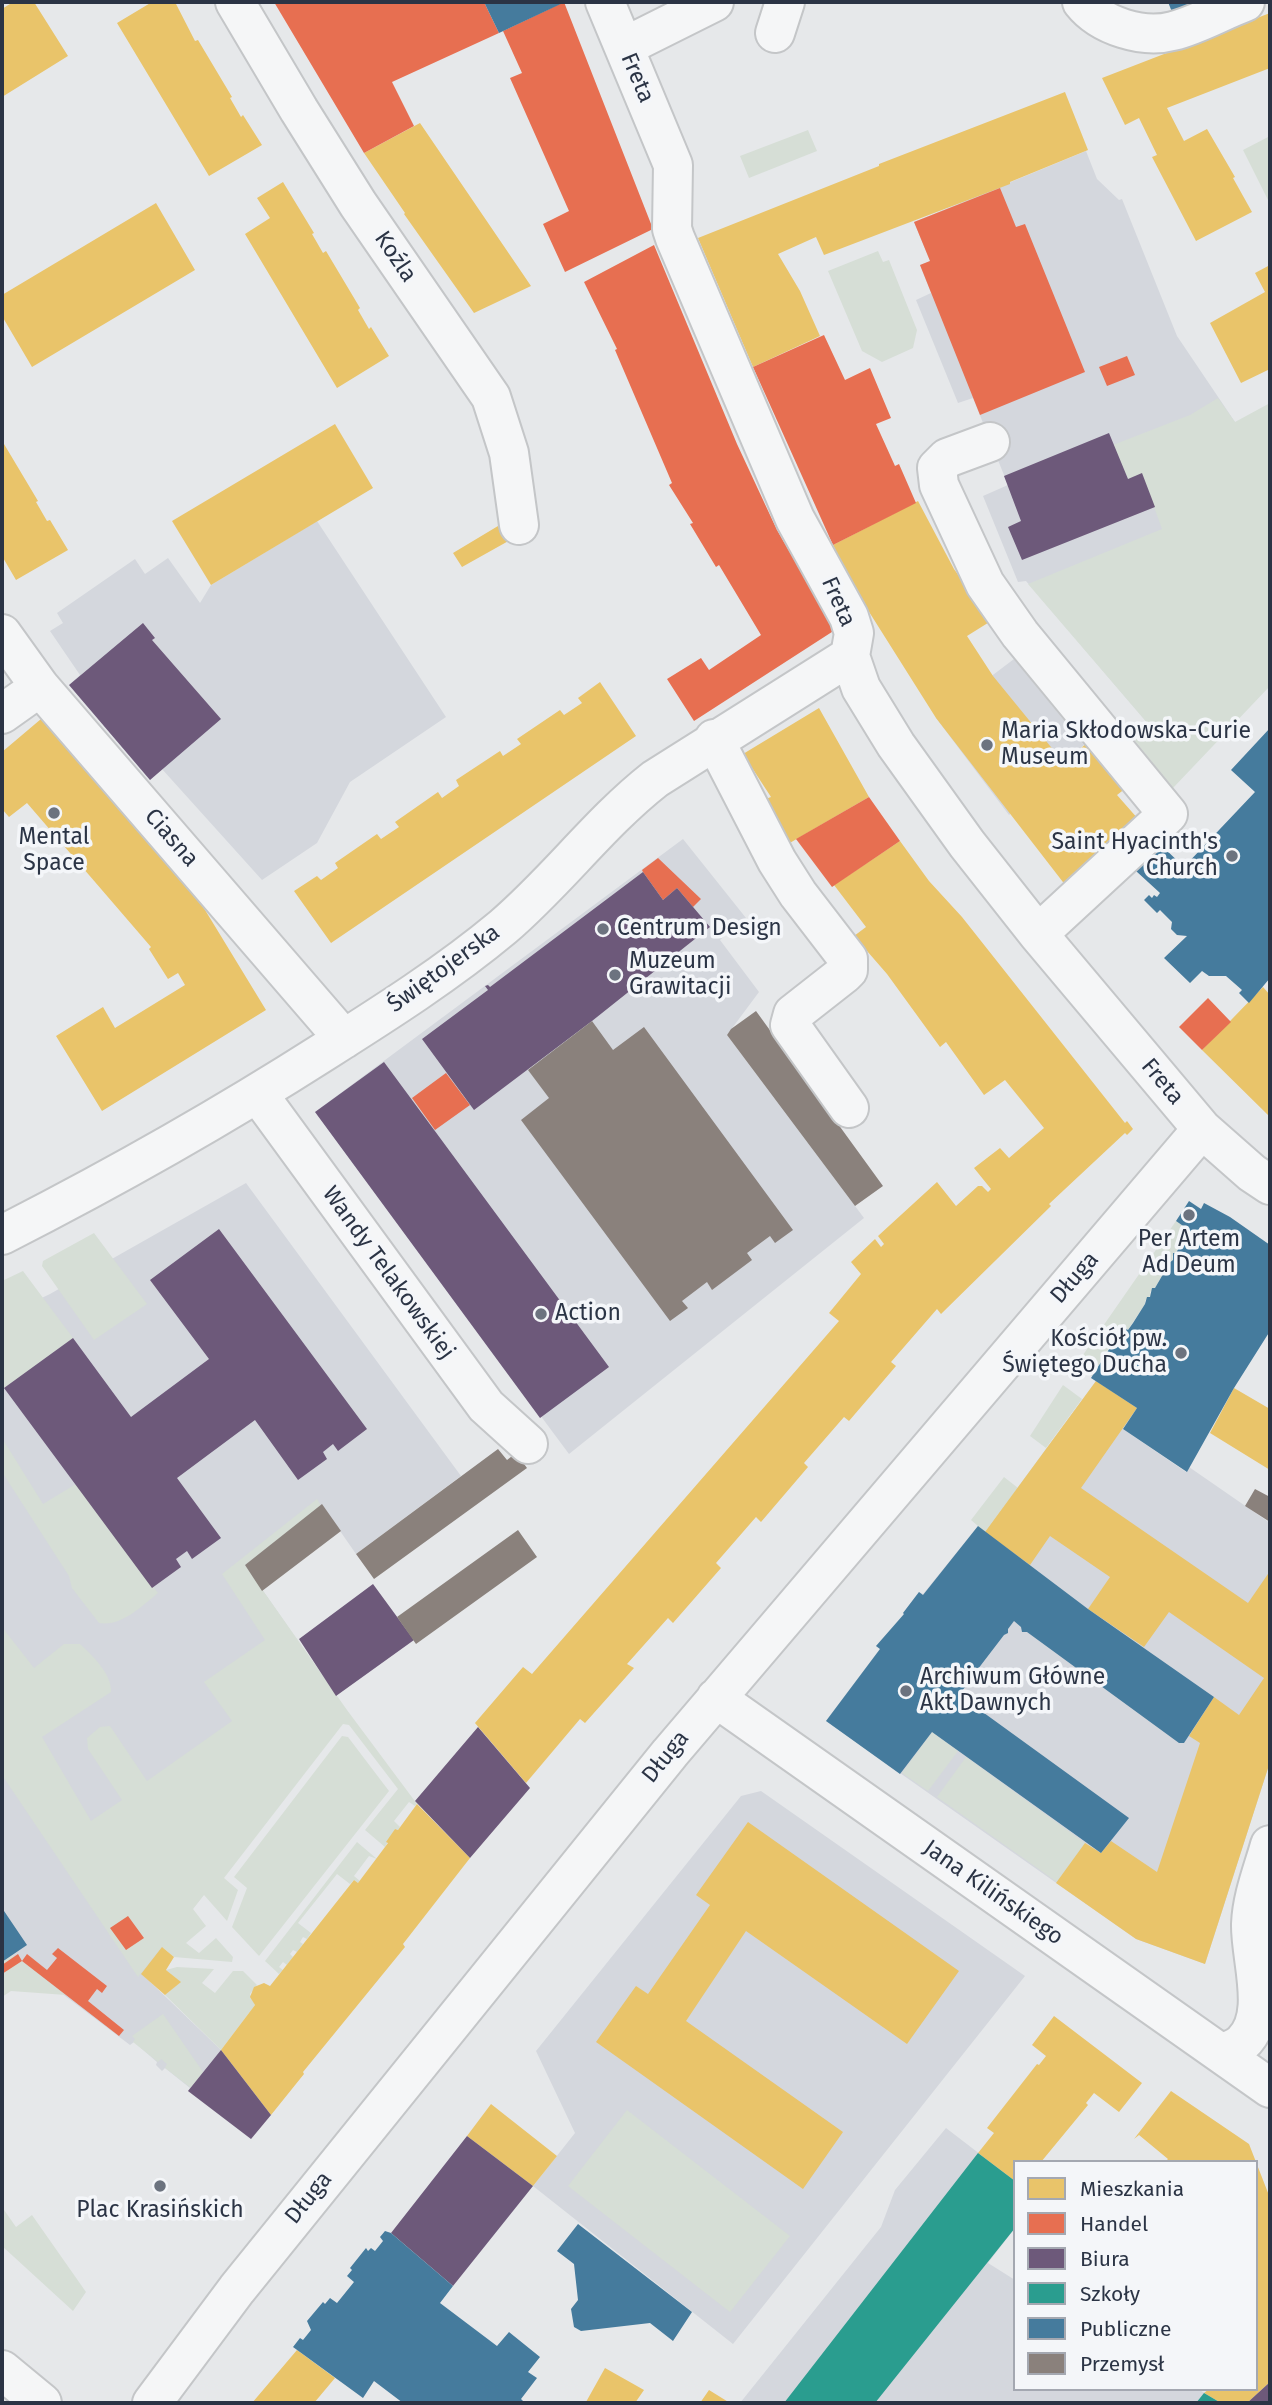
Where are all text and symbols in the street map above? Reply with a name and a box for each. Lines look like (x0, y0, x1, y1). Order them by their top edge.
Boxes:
street label: Freta (614, 49, 660, 107)
street label: Koźla (368, 226, 422, 288)
street label: Freta (815, 573, 861, 631)
place label: Maria Skłodowska-Curie Museum (1001, 718, 1251, 772)
marker: Maria Skłodowska-Curie Museum (979, 737, 995, 753)
street label: Ciasna (138, 803, 204, 873)
marker: Mental Space (46, 805, 62, 821)
place label: Mental Space (18, 824, 90, 878)
place label: Saint Hyacinth's Church (1051, 829, 1218, 883)
marker: Saint Hyacinth's Church (1224, 848, 1240, 864)
place label: Centrum Design (617, 915, 782, 943)
street label: Świętojerska (383, 919, 505, 1019)
marker: Centrum Design (595, 921, 611, 937)
place label: Muzeum Grawitacji (629, 948, 732, 1002)
marker: Muzeum Grawitacji (607, 967, 623, 983)
street label: Freta (1135, 1053, 1189, 1111)
street label: Wandy Telakowskiej (316, 1181, 460, 1365)
marker: Per Artem Ad Deum (1181, 1207, 1197, 1223)
place label: Per Artem Ad Deum (1138, 1226, 1240, 1280)
street label: Długa (1045, 1247, 1105, 1309)
place label: Action (555, 1300, 621, 1328)
marker: Action (533, 1306, 549, 1322)
place label: Kościół pw. Świętego Ducha (1002, 1326, 1167, 1380)
marker: Kościół pw. Świętego Ducha (1173, 1345, 1189, 1361)
place label: Archiwum Główne Akt Dawnych (920, 1664, 1105, 1718)
marker: Archiwum Główne Akt Dawnych (898, 1683, 914, 1699)
street label: Długa (637, 1725, 695, 1789)
street label: Jana Kilińskiego (918, 1834, 1068, 1952)
legend (1013, 2160, 1258, 2391)
street label: Długa (280, 2166, 338, 2230)
text: Mieszkania (1080, 2176, 1184, 2202)
marker: Plac Krasińskich (152, 2178, 168, 2194)
place label: Plac Krasińskich (76, 2197, 244, 2225)
text: Handel (1080, 2211, 1148, 2237)
text: Biura (1080, 2246, 1130, 2272)
text: Szkoły (1080, 2281, 1140, 2307)
text: Publiczne (1080, 2316, 1171, 2342)
text: Przemysł (1080, 2351, 1164, 2377)

